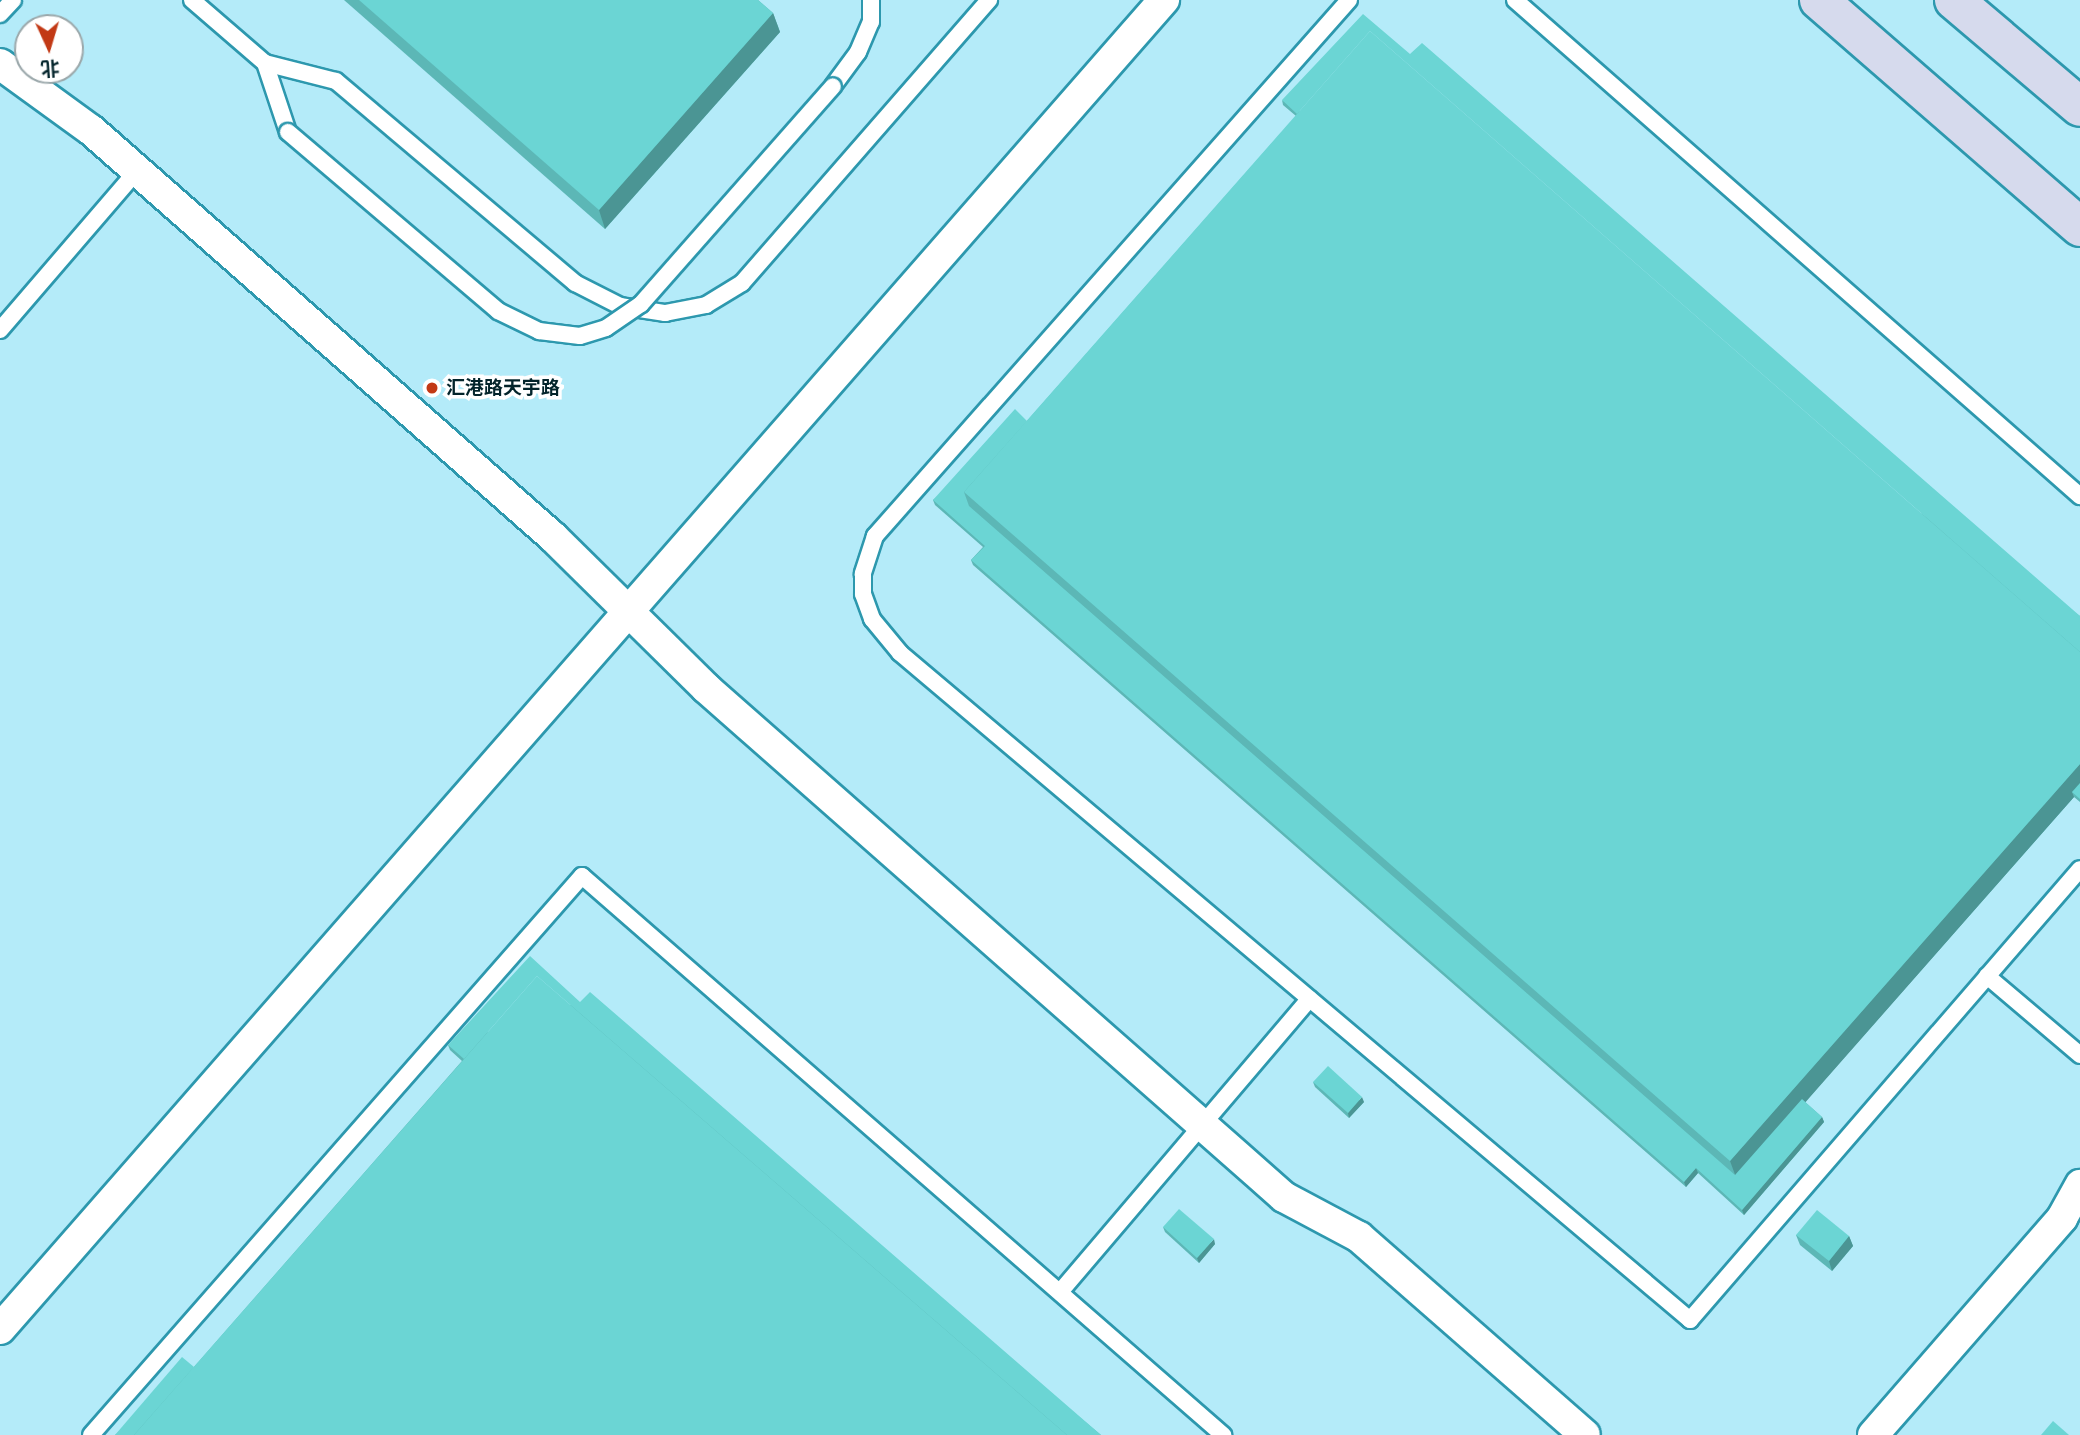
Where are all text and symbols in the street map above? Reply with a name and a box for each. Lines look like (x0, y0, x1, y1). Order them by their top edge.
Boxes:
north arrow (14, 14, 84, 84)
text: 北 (40, 56, 61, 81)
place label: 汇港路天宇路 (446, 377, 560, 399)
marker: 汇港路天宇路 (424, 380, 440, 396)

